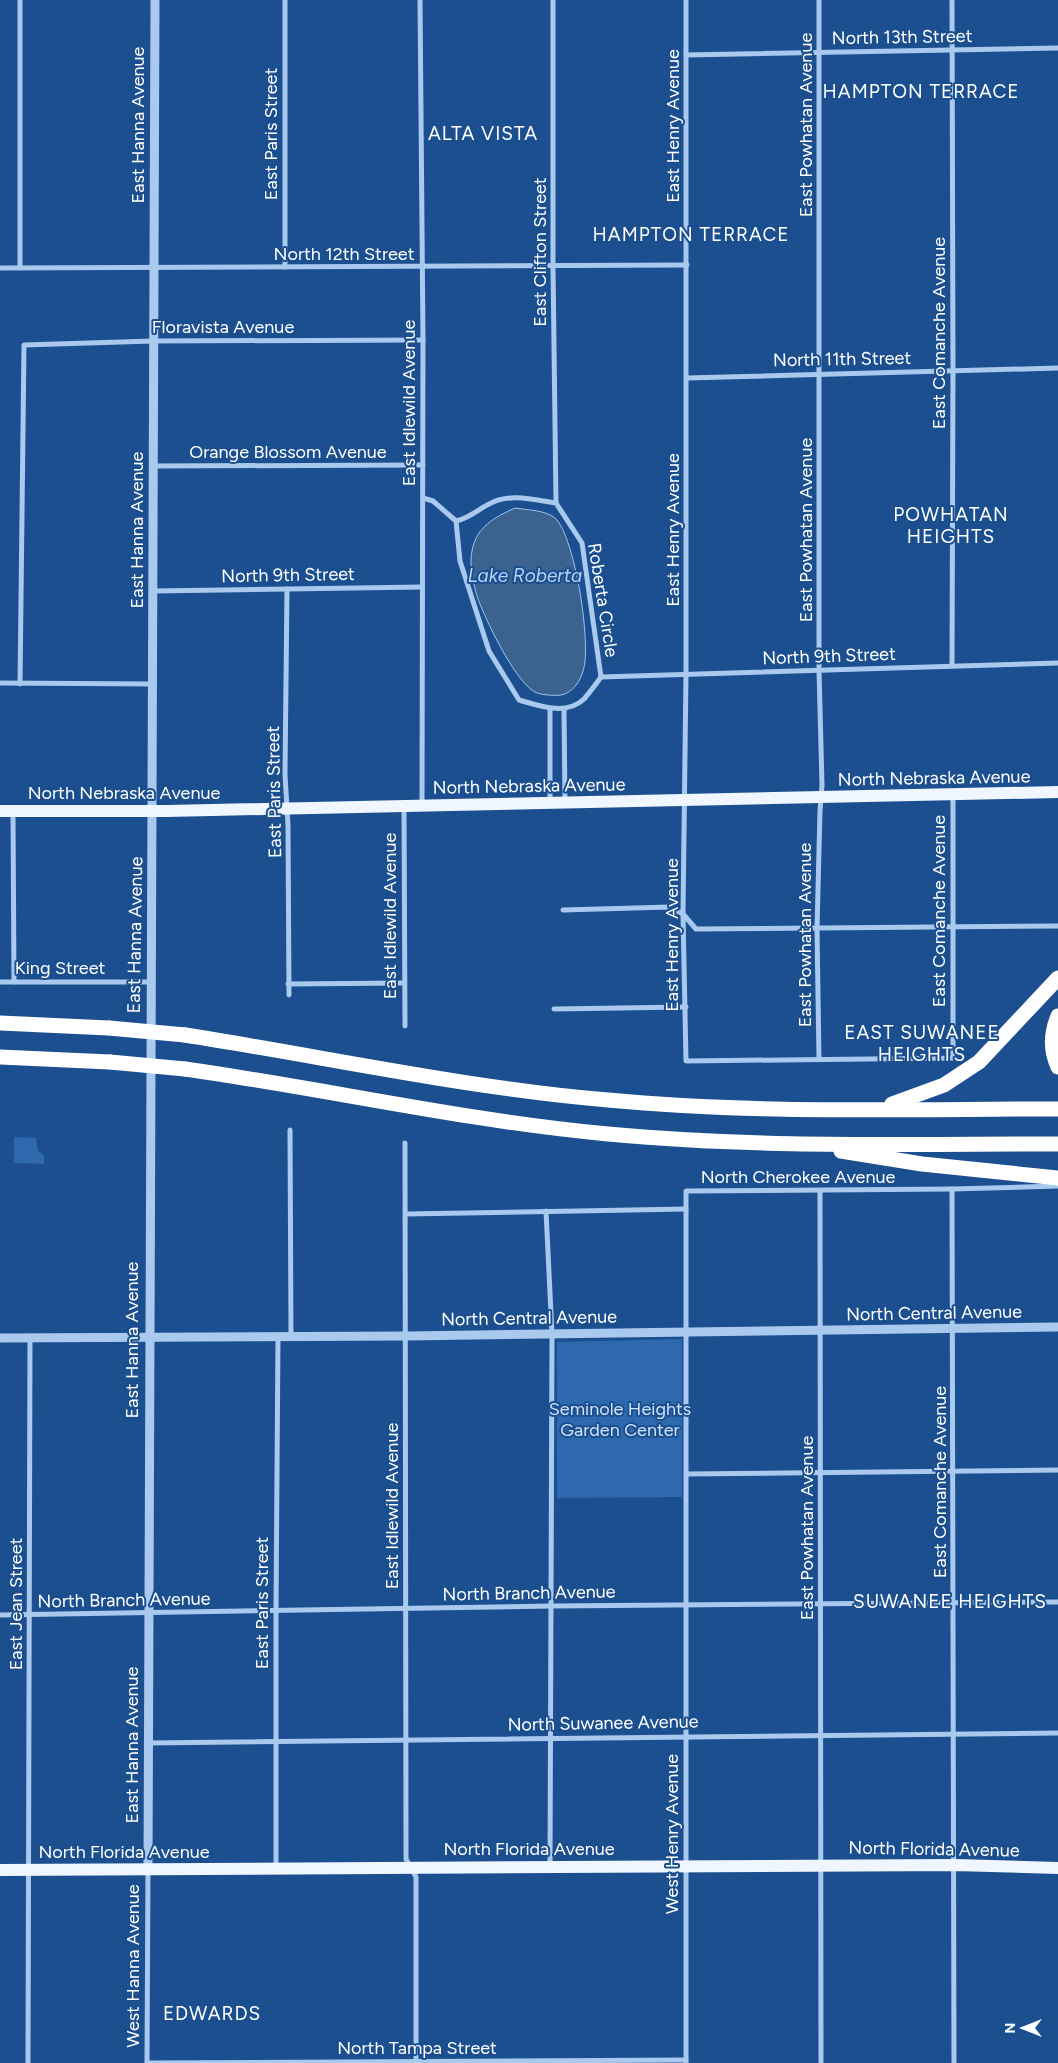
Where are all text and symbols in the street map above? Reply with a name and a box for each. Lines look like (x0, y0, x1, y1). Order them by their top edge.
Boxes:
street label: North 13th Street (831, 25, 973, 49)
street label: East Powhatan Avenue (795, 33, 817, 217)
street label: East Hanna Avenue (127, 46, 149, 203)
street label: East Henry Avenue (662, 49, 684, 203)
street label: East Paris Street (260, 68, 282, 200)
district label: HAMPTON TERRACE (823, 80, 1019, 103)
district label: ALTA VISTA (428, 122, 538, 145)
street label: East Clifton Street (529, 177, 551, 327)
district label: HAMPTON TERRACE (593, 223, 789, 246)
street label: East Comanche Avenue (928, 237, 950, 429)
street label: North 12th Street (274, 243, 415, 265)
street label: Floravista Avenue (152, 316, 294, 338)
street label: East Idlewild Avenue (398, 320, 420, 486)
street label: North 11th Street (773, 347, 912, 371)
street label: East Powhatan Avenue (795, 438, 817, 622)
street label: Orange Blossom Avenue (189, 441, 387, 463)
street label: East Hanna Avenue (126, 451, 148, 608)
street label: East Henry Avenue (662, 453, 684, 607)
district label: POWHATAN HEIGHTS (893, 503, 1009, 548)
street label: Roberta Circle (583, 541, 623, 659)
street label: North 9th Street (221, 563, 355, 587)
water label: Lake Roberta (468, 564, 582, 587)
street label: North 9th Street (762, 643, 896, 669)
street label: East Paris Street (262, 725, 286, 858)
street label: North Nebraska Avenue (837, 765, 1031, 791)
street label: North Nebraska Avenue (432, 773, 626, 799)
street label: North Nebraska Avenue (28, 782, 221, 804)
street label: East Comanche Avenue (928, 815, 950, 1007)
street label: East Idlewild Avenue (379, 833, 401, 999)
street label: East Powhatan Avenue (794, 843, 816, 1027)
street label: East Hanna Avenue (123, 856, 147, 1014)
street label: East Henry Avenue (661, 858, 683, 1012)
street label: King Street (15, 957, 105, 979)
district label: EAST SUWANEE HEIGHTS (844, 1021, 1000, 1066)
street label: North Cherokee Avenue (701, 1166, 895, 1188)
street label: East Hanna Avenue (121, 1261, 143, 1418)
street label: North Central Avenue (846, 1300, 1022, 1326)
street label: North Central Avenue (441, 1305, 617, 1331)
street label: East Comanche Avenue (929, 1386, 951, 1578)
park label: Seminole Heights Garden Center (549, 1398, 691, 1441)
street label: East Idlewild Avenue (381, 1423, 403, 1589)
street label: East Powhatan Avenue (796, 1436, 818, 1620)
street label: East Jean Street (5, 1537, 27, 1670)
street label: East Paris Street (251, 1537, 273, 1669)
street label: North Branch Avenue (442, 1580, 616, 1606)
street label: North Branch Avenue (37, 1587, 211, 1613)
district label: SUWANEE HEIGHTS (853, 1590, 1047, 1613)
street label: East Hanna Avenue (121, 1666, 143, 1823)
street label: North Suwanee Avenue (507, 1710, 699, 1736)
street label: West Henry Avenue (661, 1754, 683, 1914)
street label: North Florida Avenue (848, 1837, 1020, 1861)
street label: North Florida Avenue (443, 1838, 615, 1860)
street label: North Florida Avenue (38, 1841, 210, 1863)
street label: West Hanna Avenue (122, 1884, 144, 2048)
district label: EDWARDS (163, 2002, 261, 2025)
north arrow (998, 2003, 1048, 2053)
text: N (1002, 2023, 1019, 2033)
street label: North Tampa Street (337, 2037, 497, 2059)

